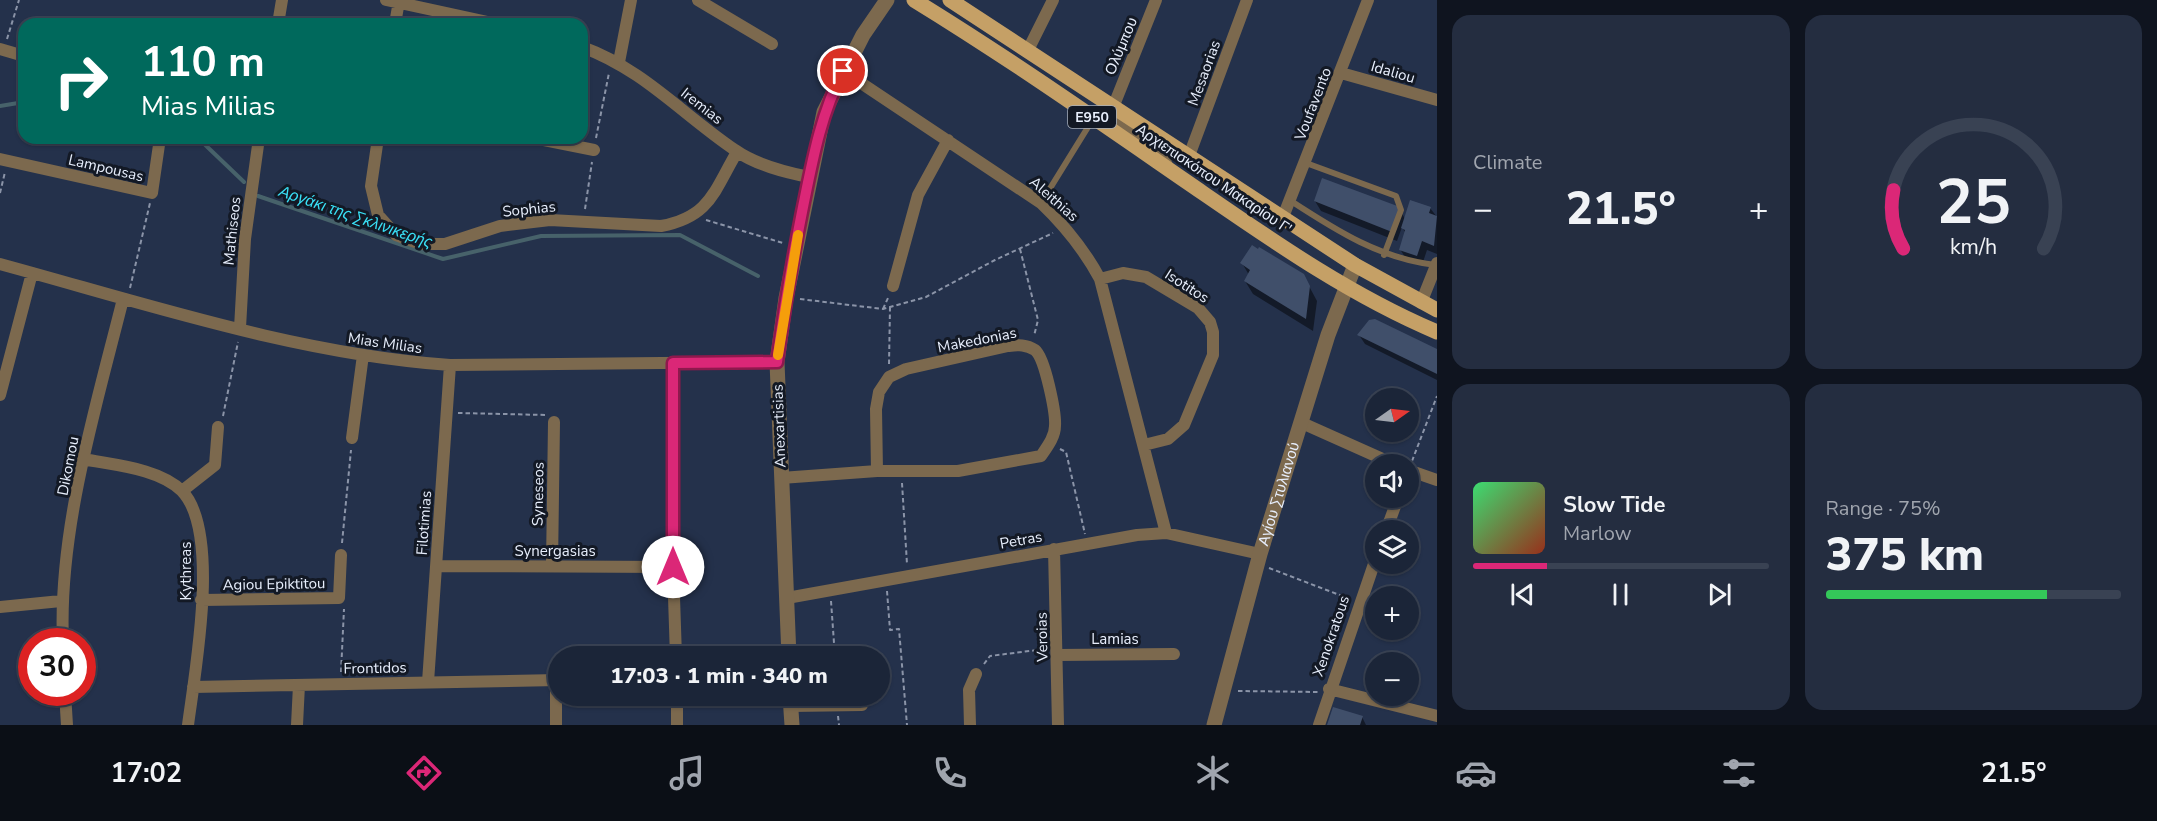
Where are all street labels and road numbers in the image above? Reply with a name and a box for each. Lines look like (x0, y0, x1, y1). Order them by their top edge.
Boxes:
street label: Ολύμπου (1100, 14, 1142, 78)
street label: Mesaorias (1183, 37, 1225, 109)
street label: Idaliou (1369, 56, 1417, 88)
street label: Voufavento (1290, 65, 1336, 144)
street label: Iremias (677, 83, 727, 129)
road number: E950 (1068, 106, 1116, 128)
street label: Αρχιεπισκόπου Μακαρίου Γ' (1132, 119, 1296, 239)
street label: Lampousas (66, 150, 146, 186)
street label: Aleithias (1025, 172, 1083, 226)
street label: Mathiseos (218, 196, 246, 266)
street label: Sophias (501, 196, 557, 222)
street label: Isotitos (1161, 264, 1213, 308)
street label: Makedonias (936, 323, 1018, 357)
street label: Mias Milias (347, 328, 423, 358)
street label: Anexartisias (768, 384, 790, 468)
street label: Dikomou (52, 435, 84, 497)
street label: Αγίου Στυλιανού (1253, 440, 1304, 548)
street label: Syneseos (527, 462, 549, 526)
street label: Filotimias (412, 490, 436, 556)
street label: Petras (998, 526, 1044, 554)
street label: Kythreas (176, 541, 196, 601)
street label: Synergasias (514, 541, 596, 561)
street label: Agiou Epiktitou (222, 573, 326, 595)
street label: Xenokratous (1308, 593, 1354, 679)
street label: Veroias (1032, 612, 1052, 663)
street label: Lamias (1091, 629, 1139, 649)
street label: Frontidos (343, 657, 407, 679)

